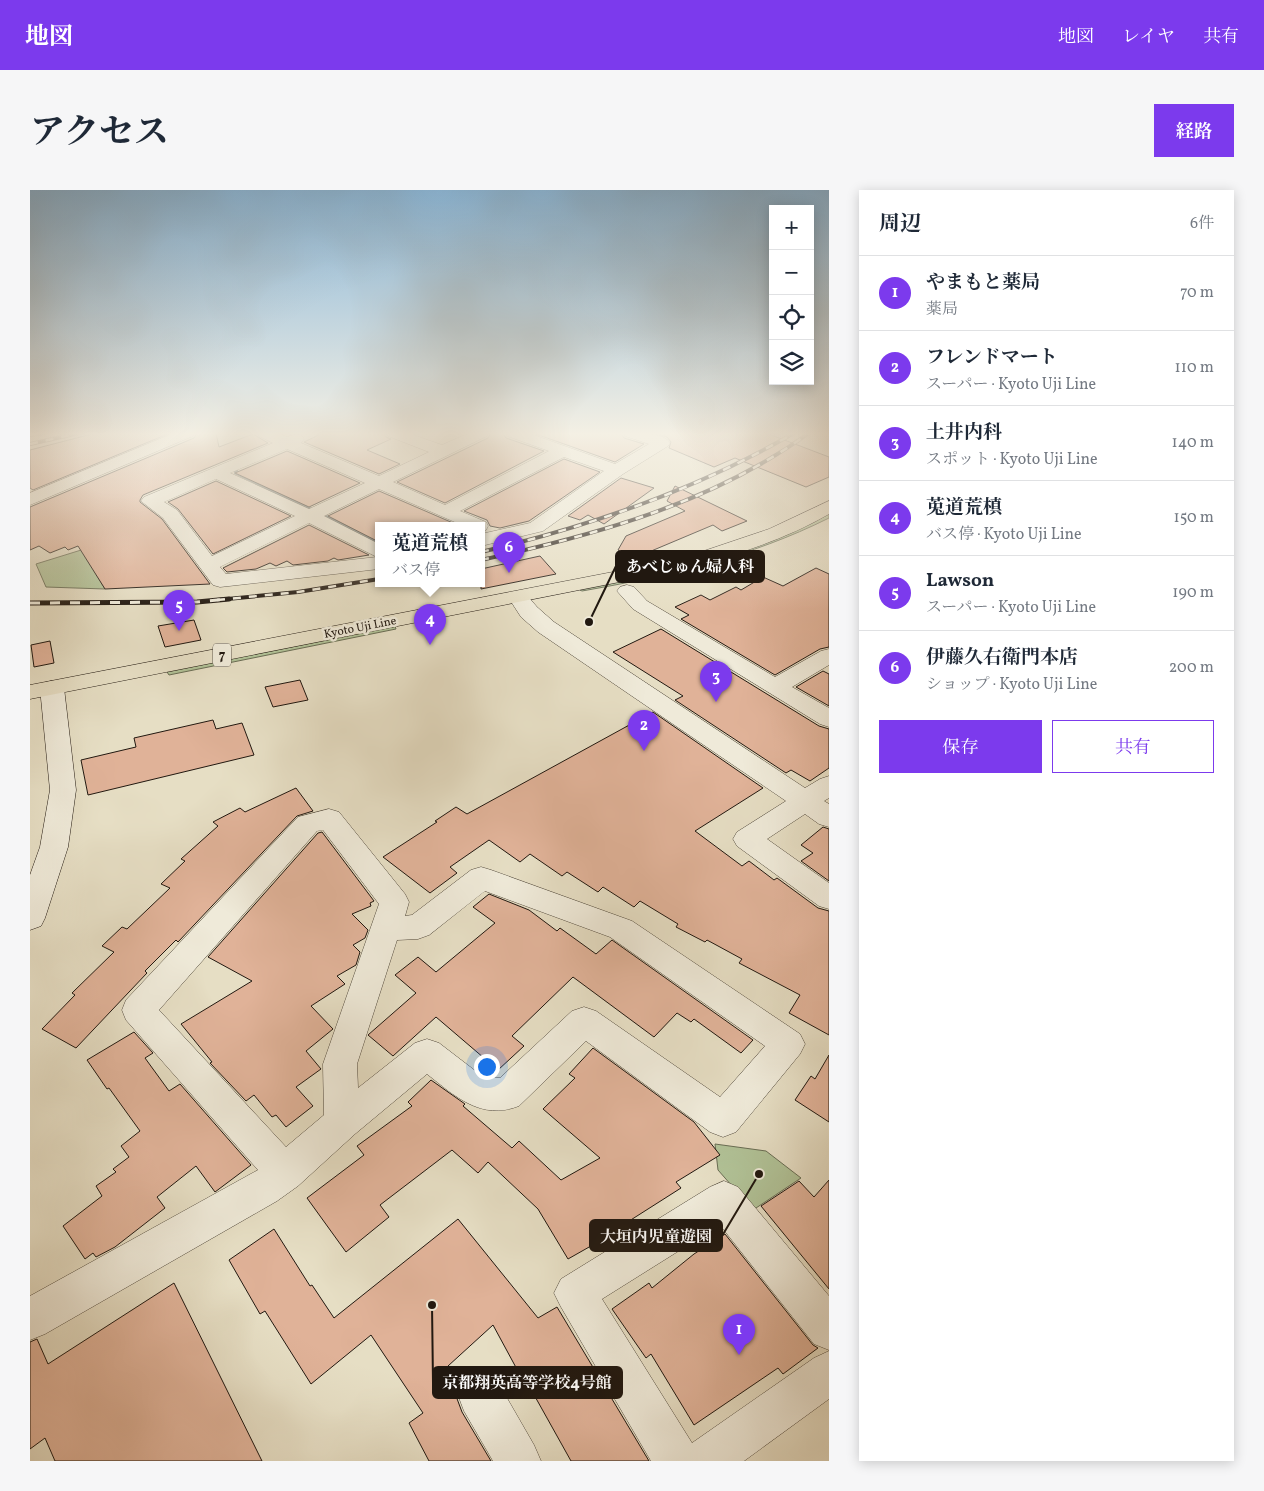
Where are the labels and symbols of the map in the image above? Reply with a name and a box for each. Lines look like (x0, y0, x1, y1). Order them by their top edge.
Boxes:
pin: 6 (493, 532, 525, 573)
callout: あべじゅん婦人科 (616, 551, 764, 582)
text: あべじゅん婦人科 (626, 557, 755, 579)
pin: 5 (163, 590, 195, 631)
pin: 4 (414, 604, 446, 645)
street label: Kyoto Uji Line (323, 613, 398, 643)
road number: 7 (213, 644, 231, 666)
pin: 3 (700, 661, 732, 702)
pin: 2 (628, 710, 660, 751)
your location (474, 1054, 500, 1080)
callout: 大垣内児童遊園 (590, 1220, 722, 1251)
text: 大垣内児童遊園 (600, 1227, 712, 1249)
pin: 1 (723, 1314, 755, 1355)
callout: 京都翔英高等学校4号館 (433, 1367, 622, 1398)
text: 京都翔英高等学校4号館 (442, 1373, 612, 1395)

